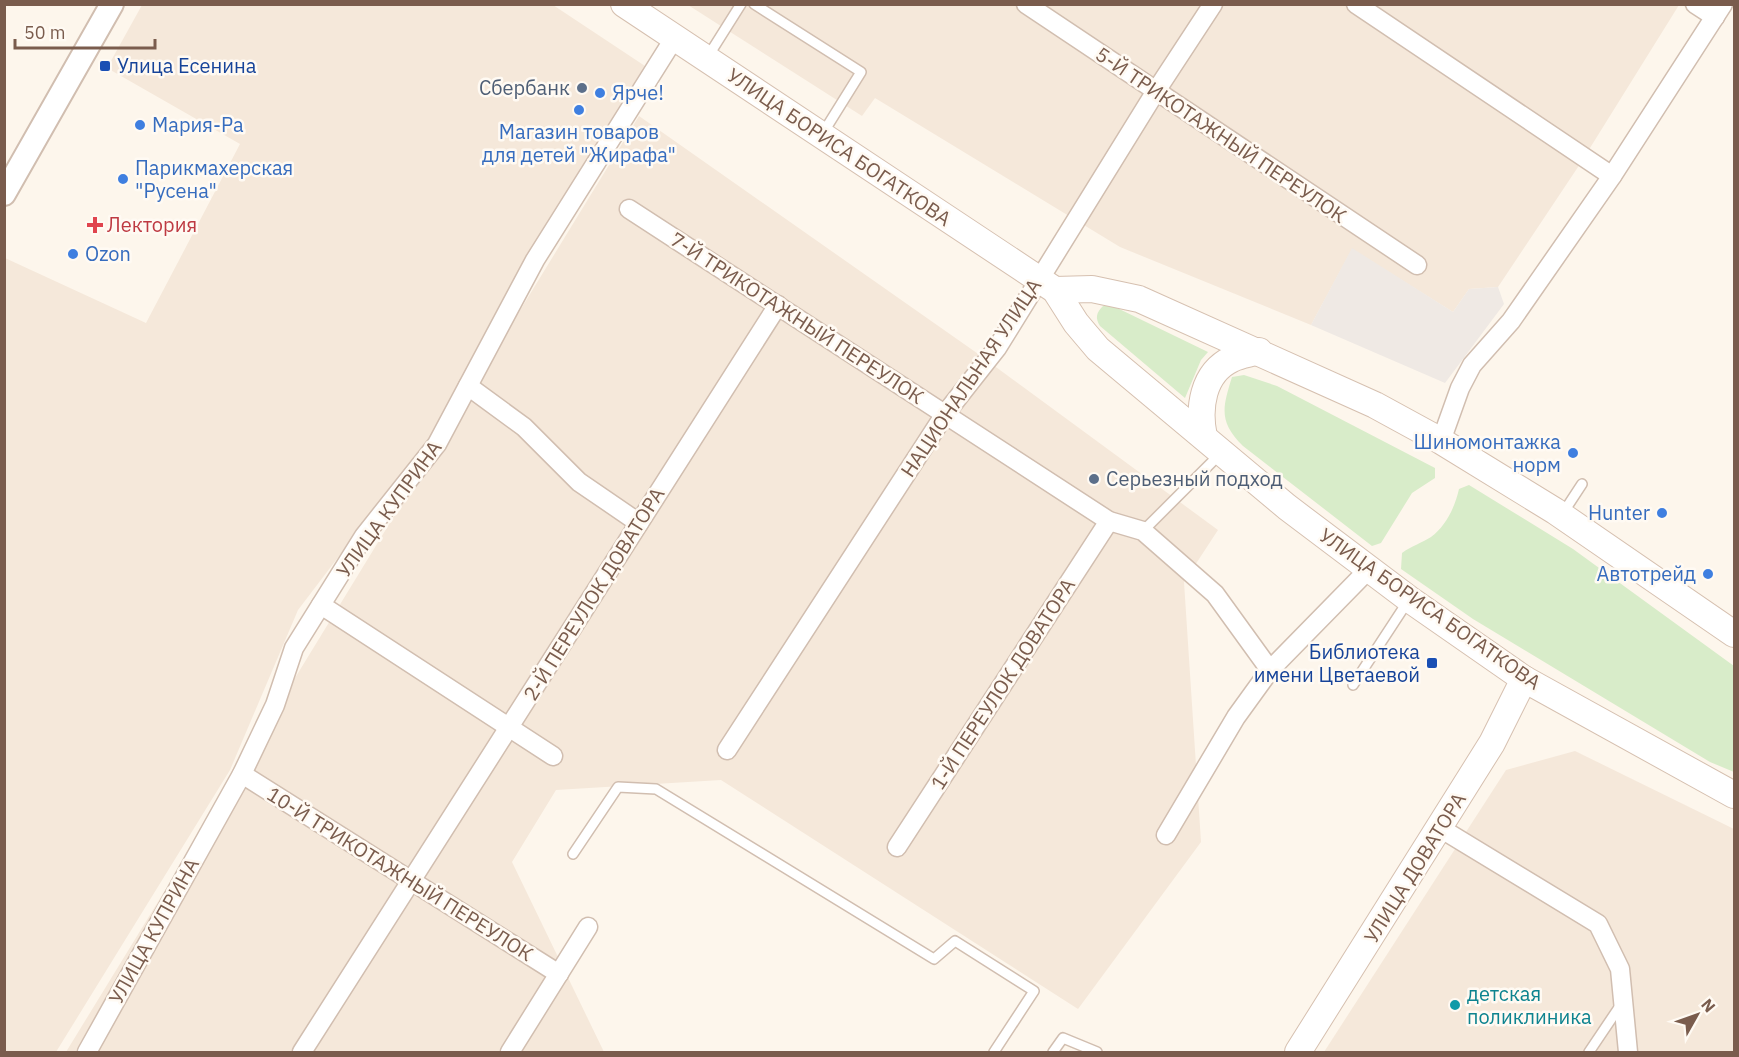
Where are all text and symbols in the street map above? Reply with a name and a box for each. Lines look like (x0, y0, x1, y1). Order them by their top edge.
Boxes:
scale bar (15, 12, 154, 50)
text: 50 m (24, 21, 66, 44)
street label: 5-Й ТРИКОТАЖНЫЙ ПЕРЕУЛОК (1090, 40, 1352, 229)
place label: Улица Есенина (117, 52, 257, 79)
marker: Улица Есенина (98, 59, 112, 73)
street label: УЛИЦА БОРИСА БОГАТКОВА (722, 61, 957, 232)
place label: Сбербанк (479, 74, 570, 101)
place label: Ярче! (612, 79, 664, 106)
marker: Сбербанк (575, 81, 589, 95)
marker: Ярче! (593, 86, 607, 100)
marker: Магазин товаров для детей "Жирафа" (572, 103, 586, 117)
place label: Мария-Ра (152, 111, 244, 138)
marker: Мария-Ра (133, 118, 147, 132)
place label: Магазин товаров для детей "Жирафа" (482, 118, 676, 168)
place label: Парикмахерская "Русена" (135, 154, 293, 204)
marker: Парикмахерская "Русена" (116, 172, 130, 186)
place label: Лектория (107, 211, 197, 238)
marker: Лектория (88, 218, 102, 232)
street label: 7-Й ТРИКОТАЖНЫЙ ПЕРЕУЛОК (665, 225, 929, 410)
place label: Ozon (85, 240, 131, 267)
marker: Ozon (66, 247, 80, 261)
street label: НАЦИОНАЛЬНАЯ УЛИЦА (894, 273, 1047, 482)
place label: Шиномонтажка норм (1414, 428, 1561, 478)
street label: УЛИЦА КУПРИНА (330, 435, 448, 583)
marker: Шиномонтажка норм (1566, 446, 1580, 460)
place label: Серьезный подход (1106, 465, 1283, 492)
marker: Серьезный подход (1087, 472, 1101, 486)
street label: 2-Й ПЕРЕУЛОК ДОВАТОРА (517, 482, 670, 705)
place label: Hunter (1588, 499, 1650, 526)
marker: Hunter (1655, 506, 1669, 520)
street label: УЛИЦА БОРИСА БОГАТКОВА (1314, 522, 1547, 696)
place label: Автотрейд (1596, 560, 1696, 587)
marker: Автотрейд (1701, 567, 1715, 581)
street label: 1-Й ПЕРЕУЛОК ДОВАТОРА (924, 573, 1081, 795)
place label: Библиотека имени Цветаевой (1254, 638, 1420, 688)
marker: Библиотека имени Цветаевой (1425, 656, 1439, 670)
street label: 10-Й ТРИКОТАЖНЫЙ ПЕРЕУЛОК (262, 780, 539, 967)
street label: УЛИЦА ДОВАТОРА (1357, 787, 1472, 948)
street label: УЛИЦА КУПРИНА (102, 853, 205, 1009)
place label: детская поликлиника (1467, 980, 1592, 1030)
north arrow (1667, 985, 1727, 1045)
text: N (1697, 994, 1720, 1016)
marker: детская поликлиника (1448, 998, 1462, 1012)

